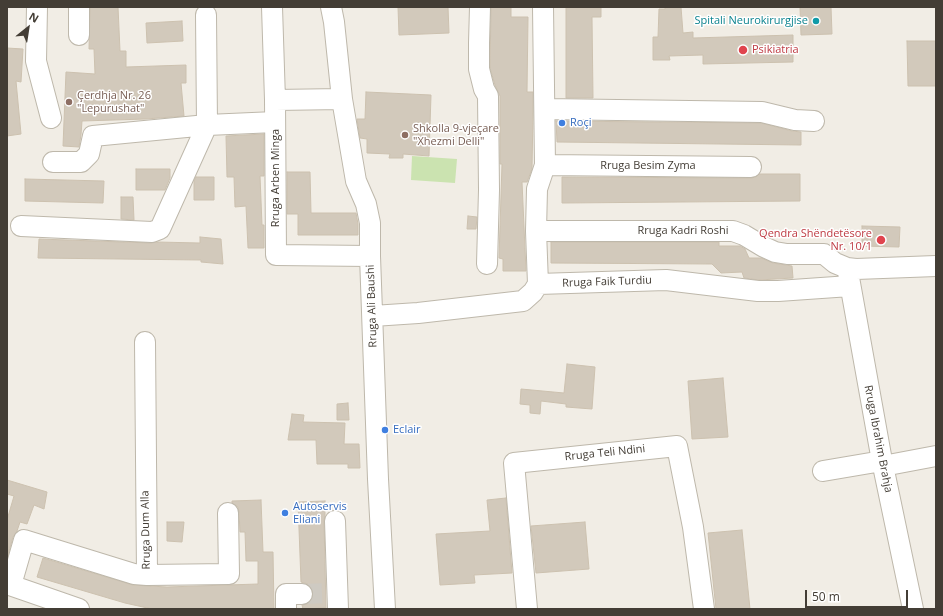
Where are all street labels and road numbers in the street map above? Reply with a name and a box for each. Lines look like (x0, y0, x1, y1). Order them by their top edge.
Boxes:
street label: Rruga Arben Minga (269, 129, 283, 227)
street label: Rruga Besim Zyma (600, 159, 696, 173)
street label: Rruga Kadri Roshi (638, 224, 728, 238)
street label: Rruga Ali Baushi (364, 264, 380, 348)
street label: Rruga Faik Turdiu (562, 274, 652, 290)
street label: Rruga Ibrahim Brahja (861, 384, 895, 494)
street label: Rruga Teli Ndini (564, 442, 646, 464)
street label: Rruga Dum Alla (139, 490, 153, 570)

